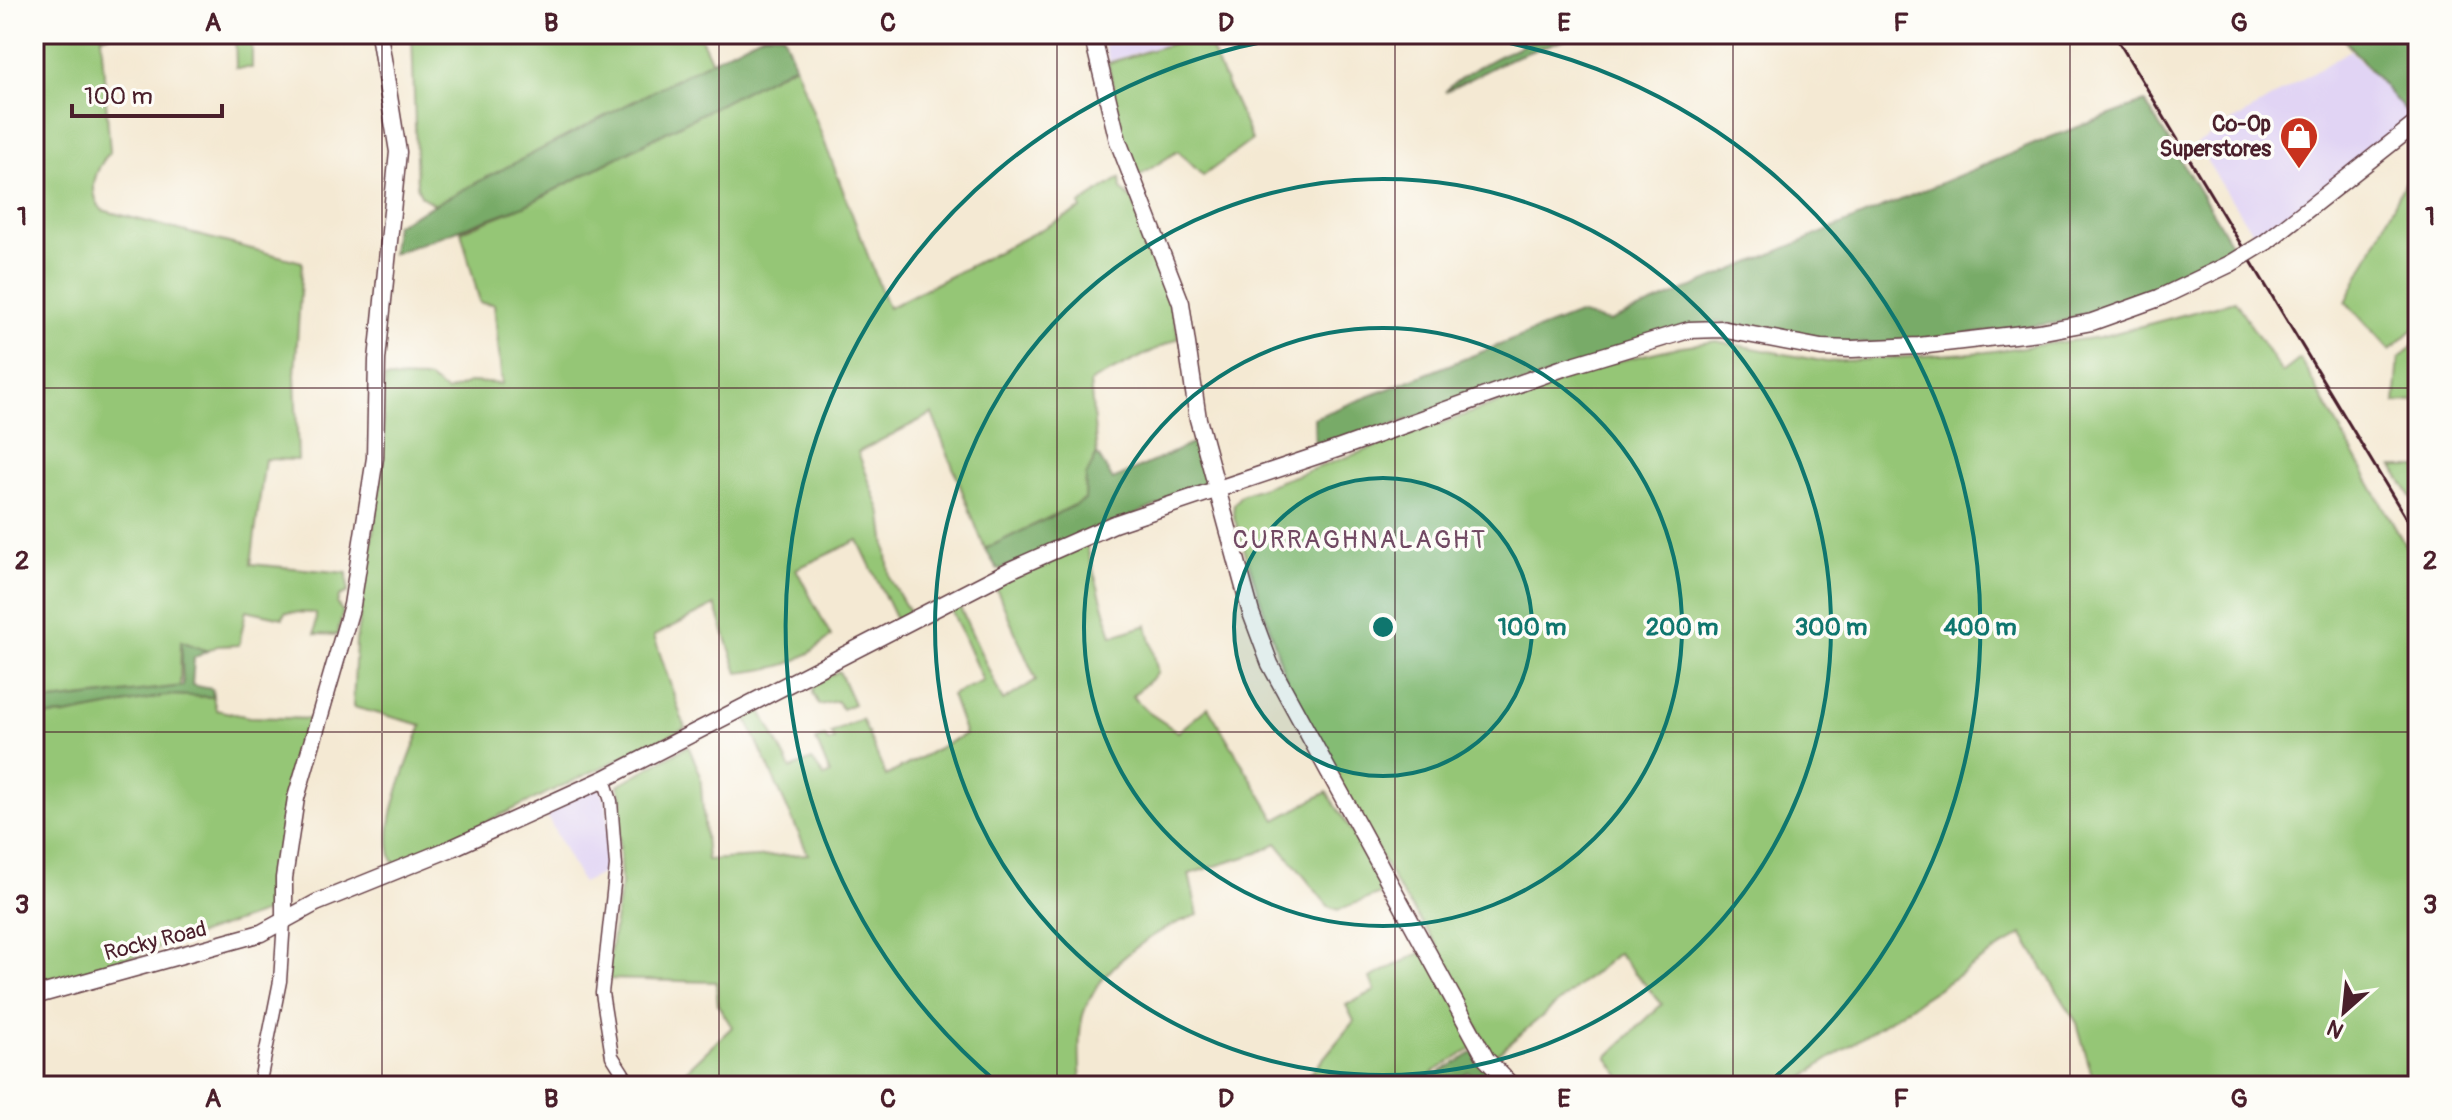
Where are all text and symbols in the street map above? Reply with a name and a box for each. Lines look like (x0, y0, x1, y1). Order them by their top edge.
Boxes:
text: A (205, 7, 222, 39)
text: B (544, 7, 558, 39)
text: C (880, 7, 896, 39)
text: D (1218, 7, 1234, 39)
text: E (1557, 7, 1571, 39)
text: F (1893, 7, 1909, 39)
text: G (2230, 7, 2248, 39)
scale bar (72, 68, 222, 118)
text: 100 m (84, 82, 153, 111)
place label: Co-Op Superstores (2159, 110, 2271, 163)
shop icon: Co-Op Superstores (2278, 115, 2320, 170)
text: 1 (17, 201, 27, 233)
text: 1 (2425, 201, 2435, 233)
district label: CURRAGHNALAGHT (1232, 524, 1488, 556)
text: 2 (15, 545, 29, 577)
text: 2 (2423, 545, 2437, 577)
centre of rings (1369, 613, 1397, 641)
text: 100 m (1498, 613, 1566, 642)
text: 200 m (1646, 613, 1718, 642)
text: 300 m (1795, 613, 1867, 642)
text: 400 m (1943, 613, 2017, 642)
text: 3 (15, 889, 29, 921)
text: 3 (2423, 889, 2437, 921)
street label: Rocky Road (101, 915, 209, 967)
north arrow (2304, 972, 2384, 1052)
text: N (2322, 1013, 2348, 1045)
text: A (205, 1083, 222, 1115)
text: B (544, 1083, 558, 1115)
text: C (880, 1083, 896, 1115)
text: D (1218, 1083, 1234, 1115)
text: E (1557, 1083, 1571, 1115)
text: F (1893, 1083, 1909, 1115)
text: G (2230, 1083, 2248, 1115)

